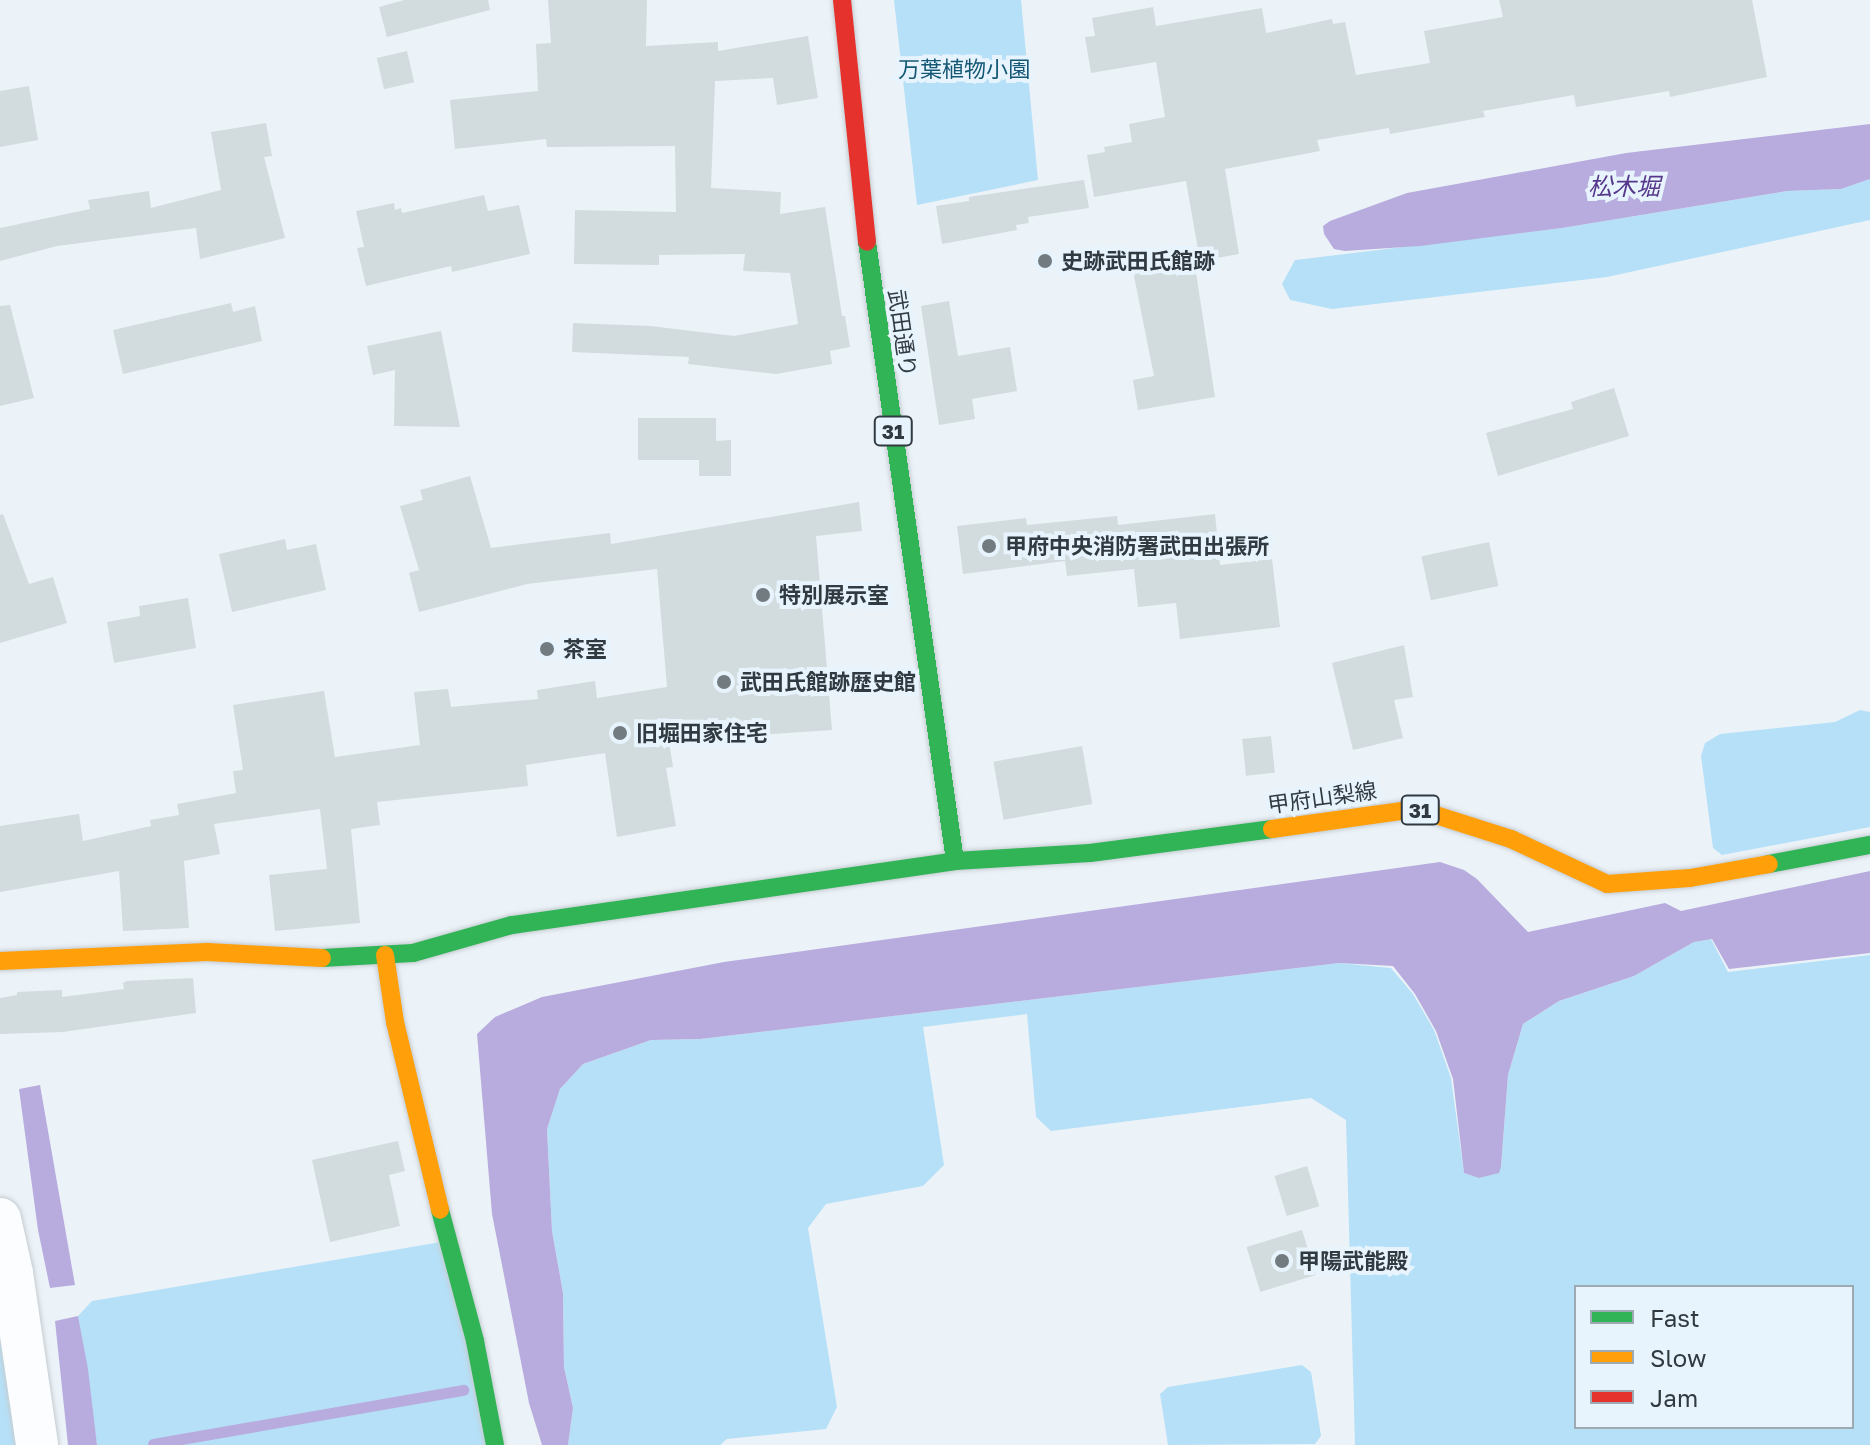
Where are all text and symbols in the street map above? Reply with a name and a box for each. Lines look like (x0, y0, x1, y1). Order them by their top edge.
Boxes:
park label: 万葉植物小園 (898, 56, 1030, 82)
water label: 松木堀 (1588, 172, 1660, 200)
place label: 史跡武田氏館跡 (1061, 248, 1215, 274)
marker: 史跡武田氏館跡 (1036, 252, 1054, 270)
street label: 武田通り (884, 288, 922, 378)
road number: 31 (873, 415, 913, 447)
place label: 甲府中央消防署武田出張所 (1005, 533, 1269, 559)
marker: 甲府中央消防署武田出張所 (980, 537, 998, 555)
place label: 特別展示室 (779, 582, 889, 608)
marker: 特別展示室 (754, 586, 772, 604)
place label: 茶室 (563, 636, 607, 662)
marker: 茶室 (538, 640, 556, 658)
place label: 武田氏館跡歴史館 (740, 669, 916, 695)
marker: 武田氏館跡歴史館 (715, 673, 733, 691)
place label: 旧堀田家住宅 (636, 720, 768, 746)
marker: 旧堀田家住宅 (611, 724, 629, 742)
street label: 甲府山梨線 (1266, 776, 1378, 818)
road number: 31 (1400, 794, 1440, 826)
place label: 甲陽武能殿 (1298, 1248, 1408, 1274)
marker: 甲陽武能殿 (1273, 1252, 1291, 1270)
legend (1574, 1285, 1854, 1429)
text: Fast (1650, 1303, 1700, 1332)
text: Slow (1650, 1343, 1706, 1372)
text: Jam (1650, 1383, 1698, 1412)

